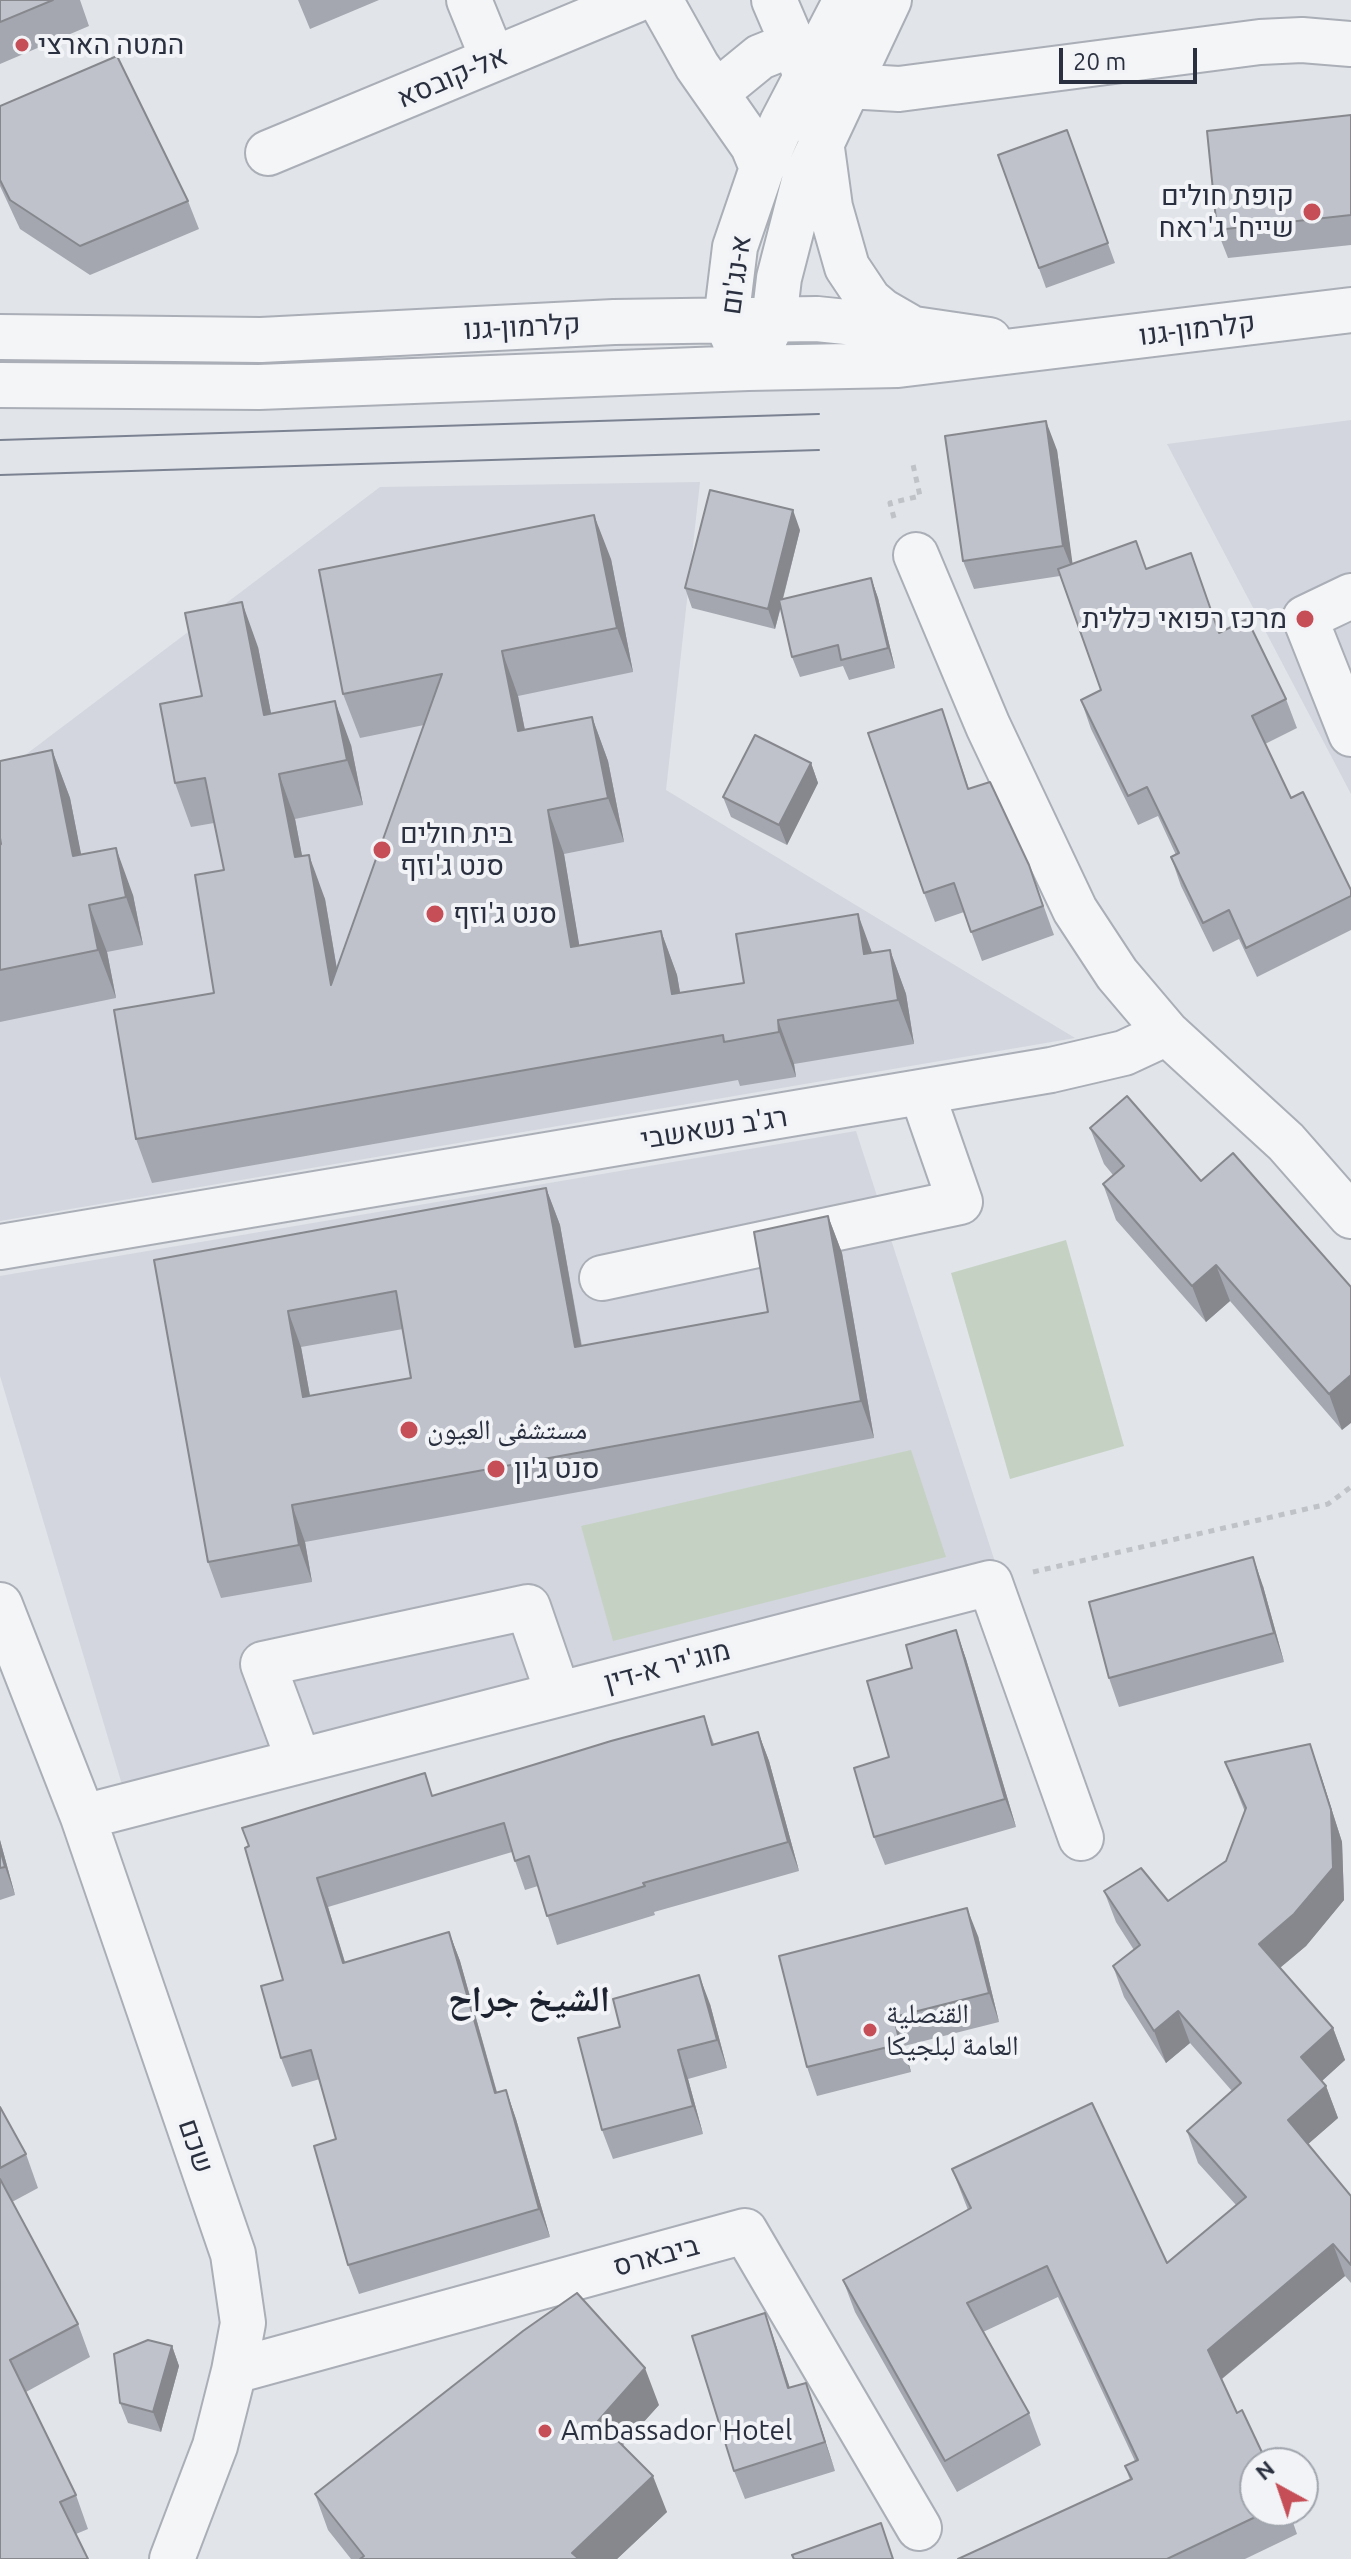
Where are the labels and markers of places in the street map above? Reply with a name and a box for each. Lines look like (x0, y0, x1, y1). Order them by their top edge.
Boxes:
place label: המטה הארצי (38, 28, 184, 62)
marker: המטה הארצי (13, 36, 31, 54)
place label: קופת חולים שייח' ג'ראח (1158, 179, 1294, 245)
marker: קופת חולים שייח' ג'ראח (1301, 201, 1323, 223)
place label: מרכז רפואי כללית (1082, 602, 1287, 636)
marker: מרכז רפואי כללית (1294, 608, 1316, 630)
place label: בית חולים סנט ג'וזף (400, 817, 513, 883)
marker: בית חולים סנט ג'וזף (371, 839, 393, 861)
place label: סנט ג'וזף (453, 897, 557, 931)
marker: סנט ג'וזף (424, 903, 446, 925)
place label: مستشفى العيون (427, 1413, 587, 1447)
marker: مستشفى العيون (398, 1419, 420, 1441)
place label: סנט ג'ון (514, 1452, 600, 1486)
marker: סנט ג'ון (485, 1458, 507, 1480)
place label: القنصلية العامة لبلجيكا (886, 1997, 1019, 2063)
marker: القنصلية العامة لبلجيكا (861, 2021, 879, 2039)
place label: Ambassador Hotel (561, 2414, 792, 2448)
marker: Ambassador Hotel (536, 2422, 554, 2440)

